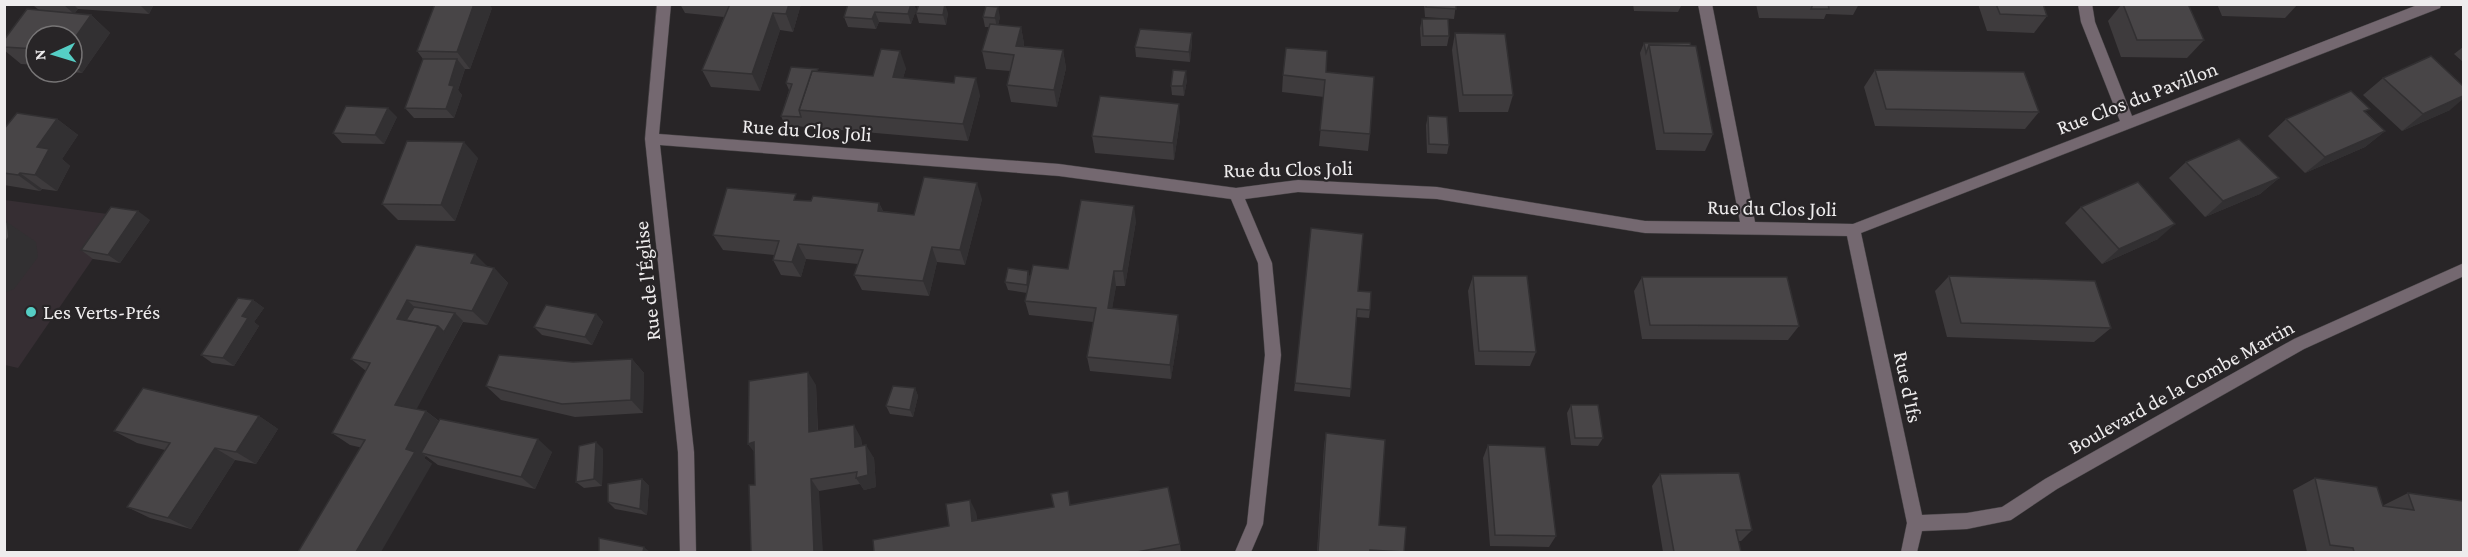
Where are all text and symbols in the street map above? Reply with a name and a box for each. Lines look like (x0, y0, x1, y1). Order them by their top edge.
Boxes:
north arrow (24, 24, 84, 84)
text: N (31, 49, 48, 61)
street label: Rue Clos du Pavillon (2053, 56, 2221, 140)
street label: Rue du Clos Joli (741, 113, 873, 147)
street label: Rue du Clos Joli (1223, 156, 1354, 182)
street label: Rue du Clos Joli (1707, 195, 1838, 221)
street label: Rue de l'Église (629, 220, 665, 342)
place label: Les Verts-Prés (43, 300, 160, 324)
marker: Les Verts-Prés (24, 305, 38, 319)
street label: Boulevard de la Combe Martin (2064, 315, 2298, 459)
street label: Rue d'Ifs (1889, 349, 1927, 425)

